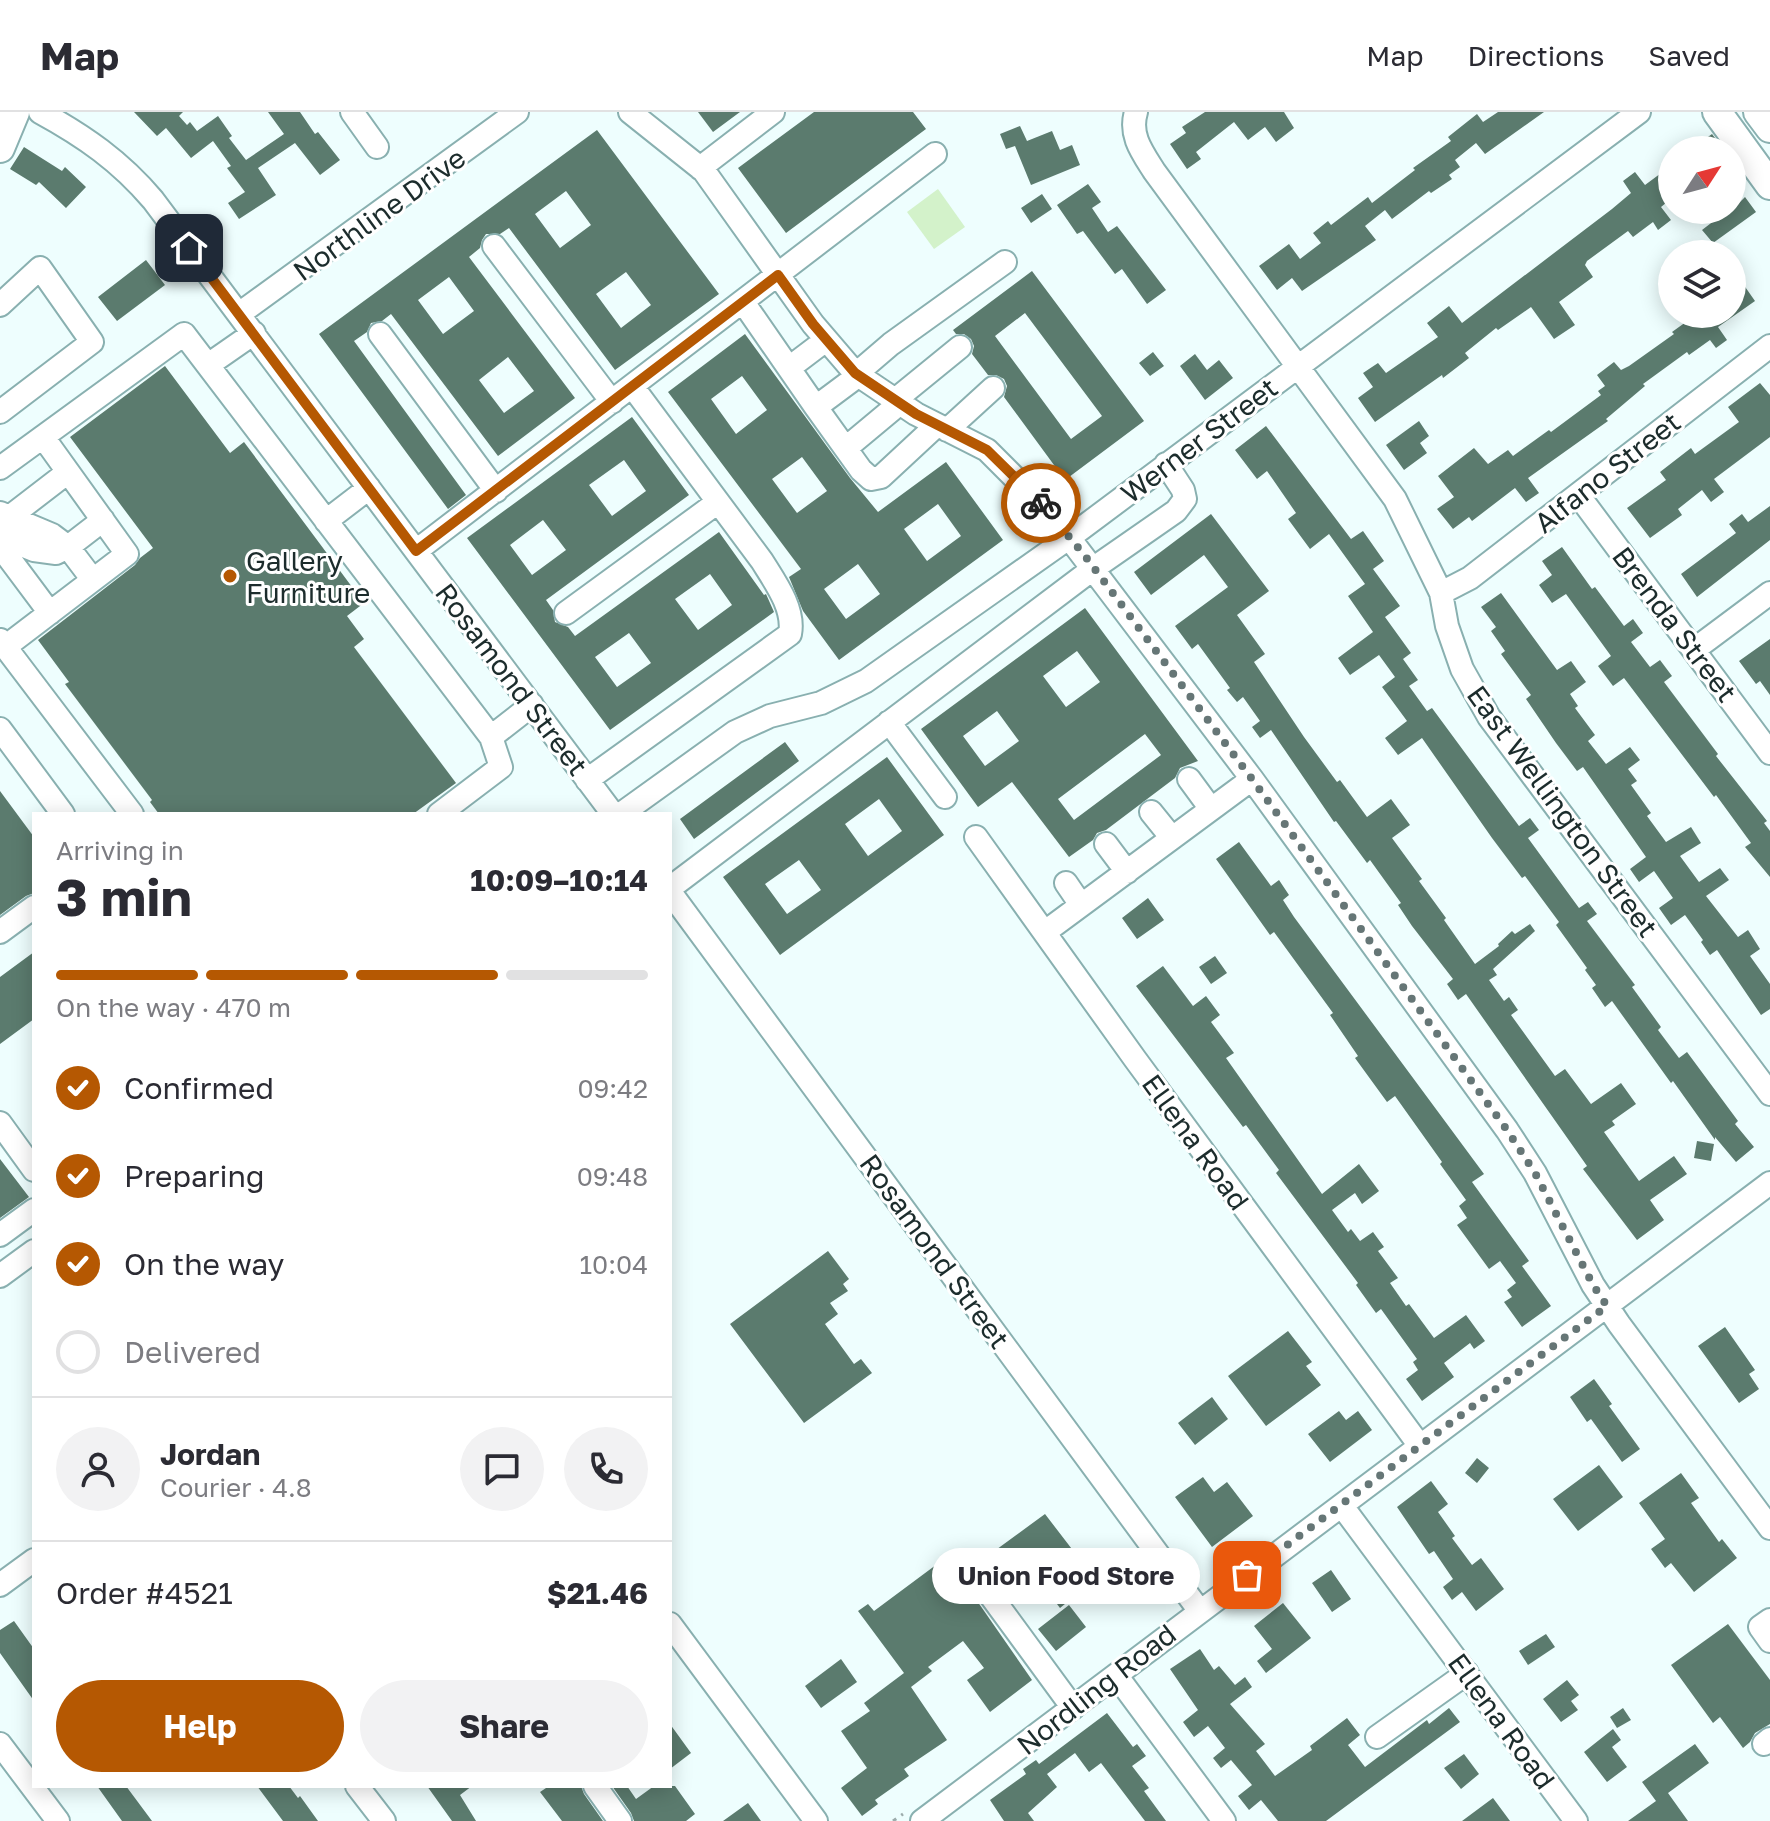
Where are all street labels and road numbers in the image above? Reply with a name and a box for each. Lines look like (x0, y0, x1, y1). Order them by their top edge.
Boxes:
street label: Northline Drive (287, 141, 471, 287)
street label: Werner Street (1114, 370, 1284, 510)
street label: Alfano Street (1528, 405, 1686, 539)
street label: Brenda Street (1606, 540, 1744, 708)
street label: Rosamond Street (429, 576, 595, 782)
street label: East Wellington Street (1461, 679, 1665, 943)
street label: Ellena Road (1136, 1068, 1256, 1216)
street label: Rosamond Street (853, 1147, 1017, 1355)
street label: Nordling Road (1010, 1617, 1182, 1761)
street label: Ellena Road (1442, 1647, 1562, 1795)

